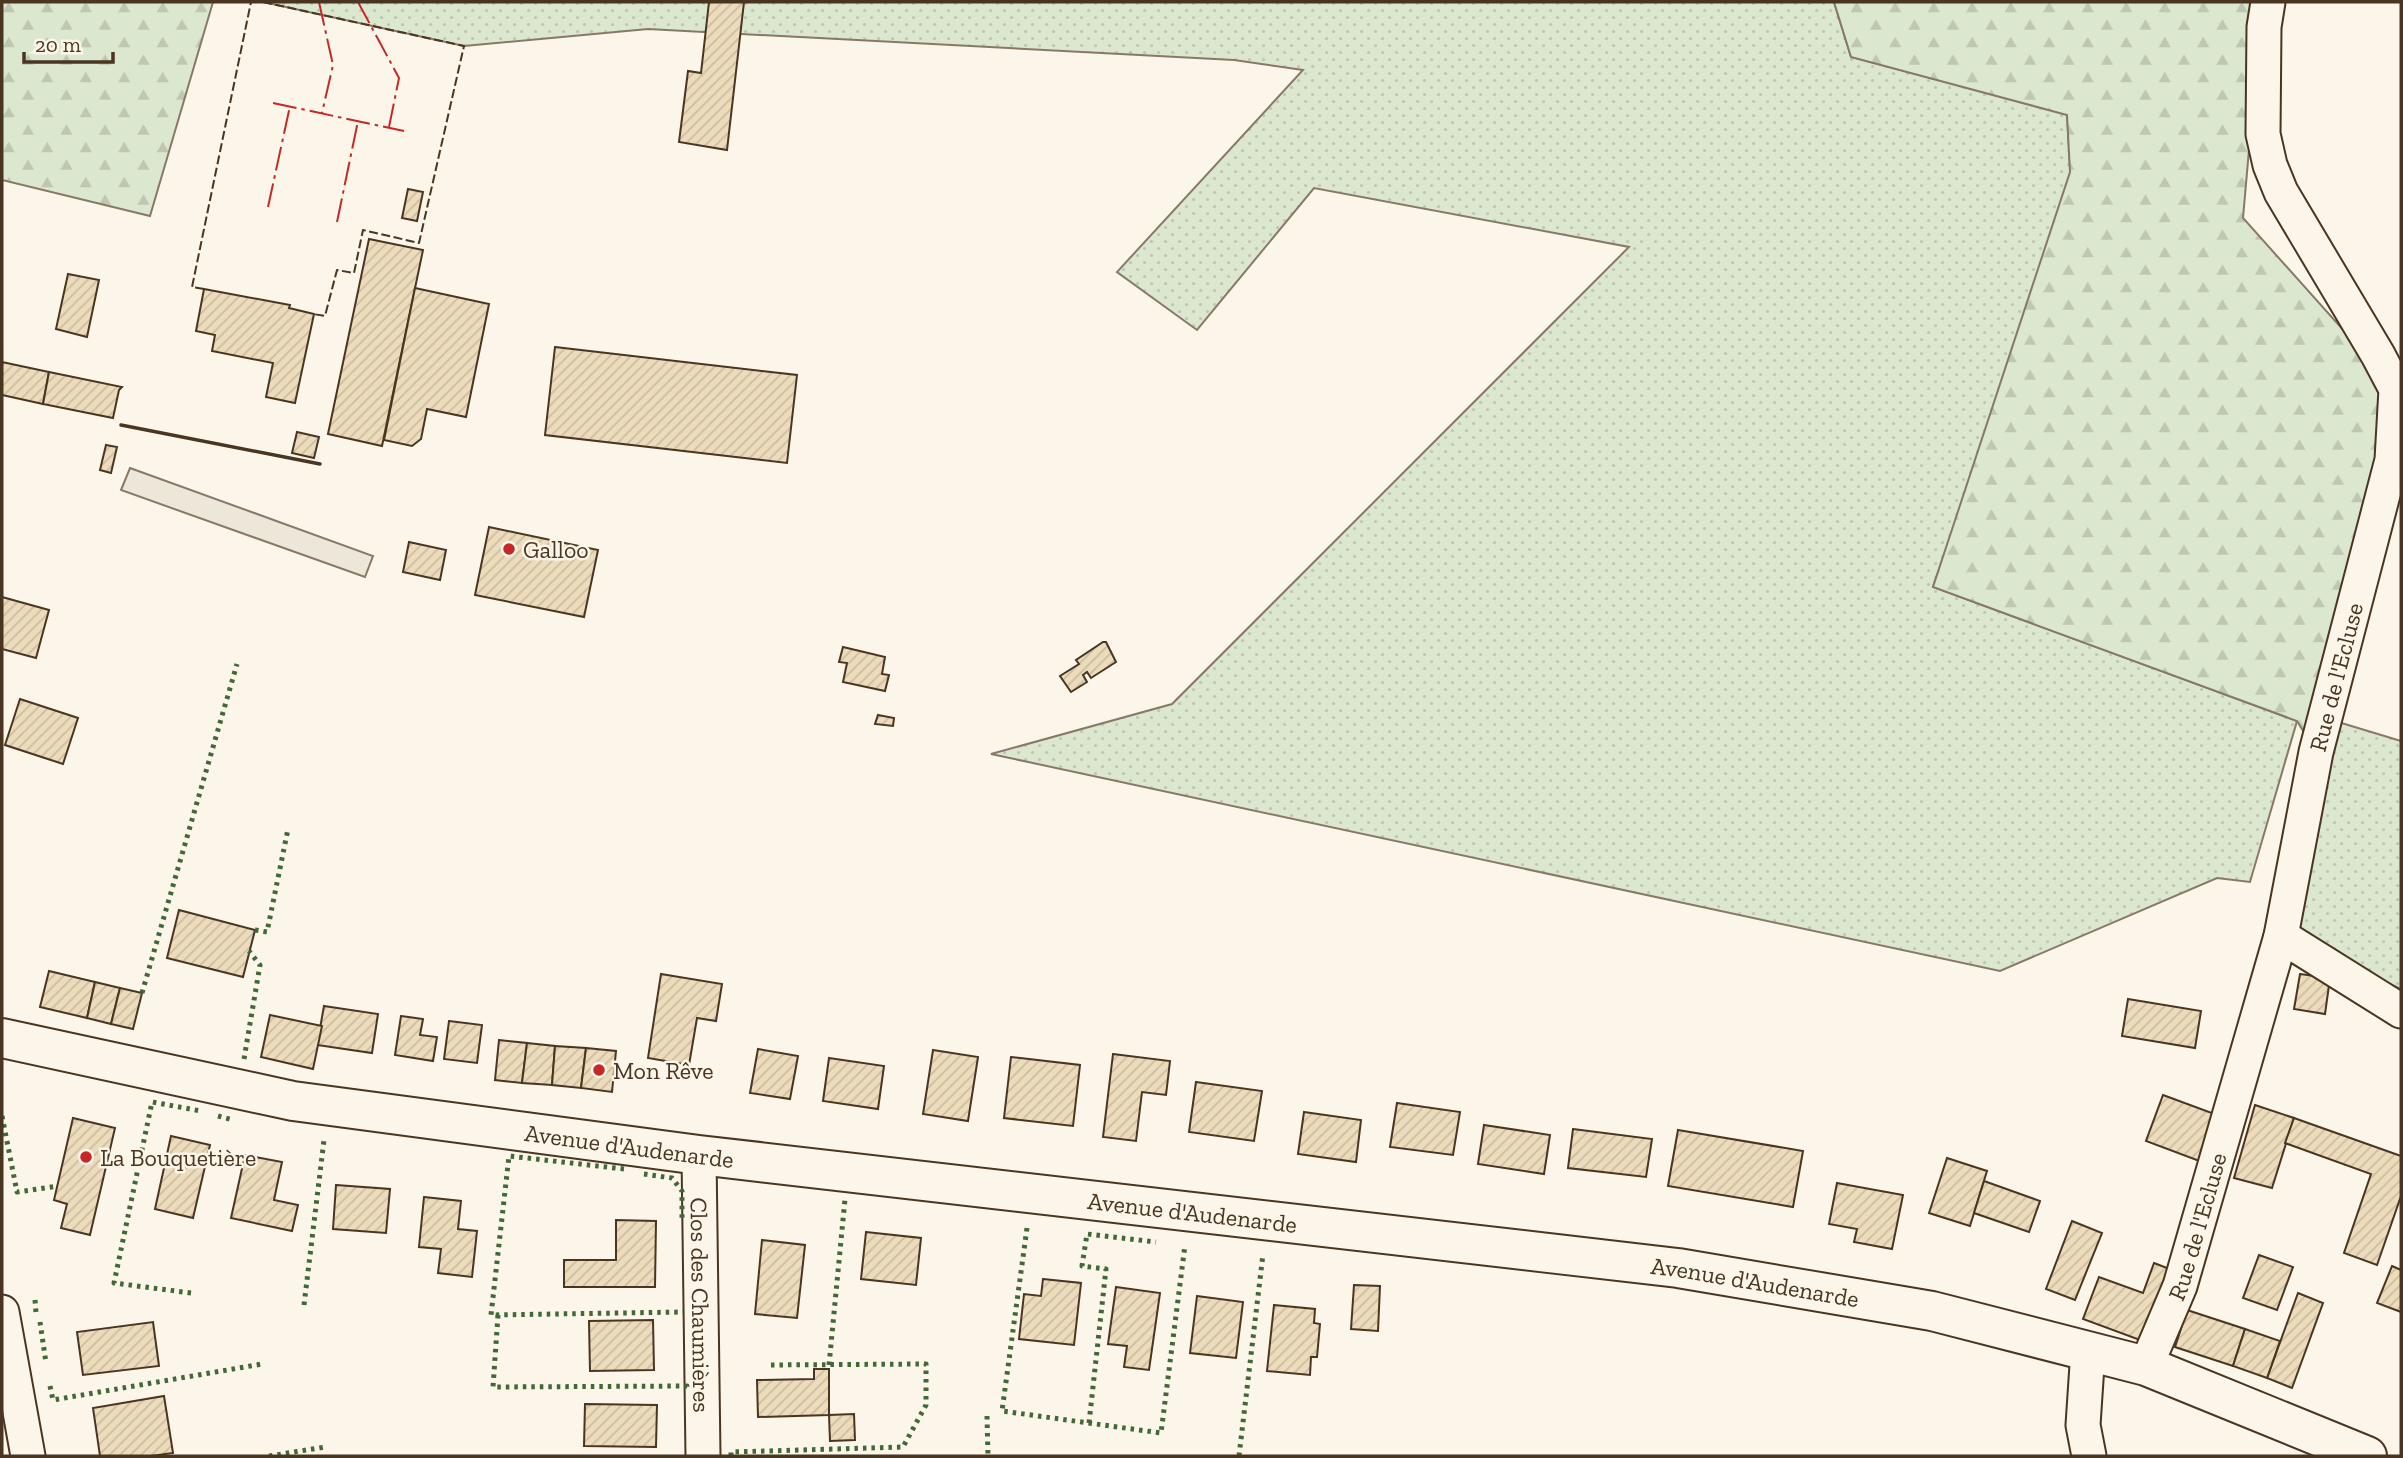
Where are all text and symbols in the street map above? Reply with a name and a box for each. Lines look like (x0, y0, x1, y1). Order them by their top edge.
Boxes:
scale bar (24, 21, 114, 65)
text: 20 m (35, 32, 81, 57)
place label: Galloo (523, 535, 589, 564)
marker: Galloo (501, 541, 517, 557)
street label: Rue de l'Ecluse (2302, 600, 2369, 754)
place label: Mon Rêve (613, 1056, 714, 1085)
marker: Mon Rêve (591, 1062, 607, 1078)
street label: Avenue d'Audenarde (523, 1117, 735, 1173)
place label: La Bouquetière (100, 1143, 256, 1172)
marker: La Bouquetière (78, 1149, 94, 1165)
street label: Rue de l'Ecluse (2161, 1149, 2232, 1305)
street label: Avenue d'Audenarde (1086, 1185, 1299, 1238)
street label: Clos des Chaumières (685, 1197, 717, 1413)
street label: Avenue d'Audenarde (1649, 1250, 1861, 1313)

